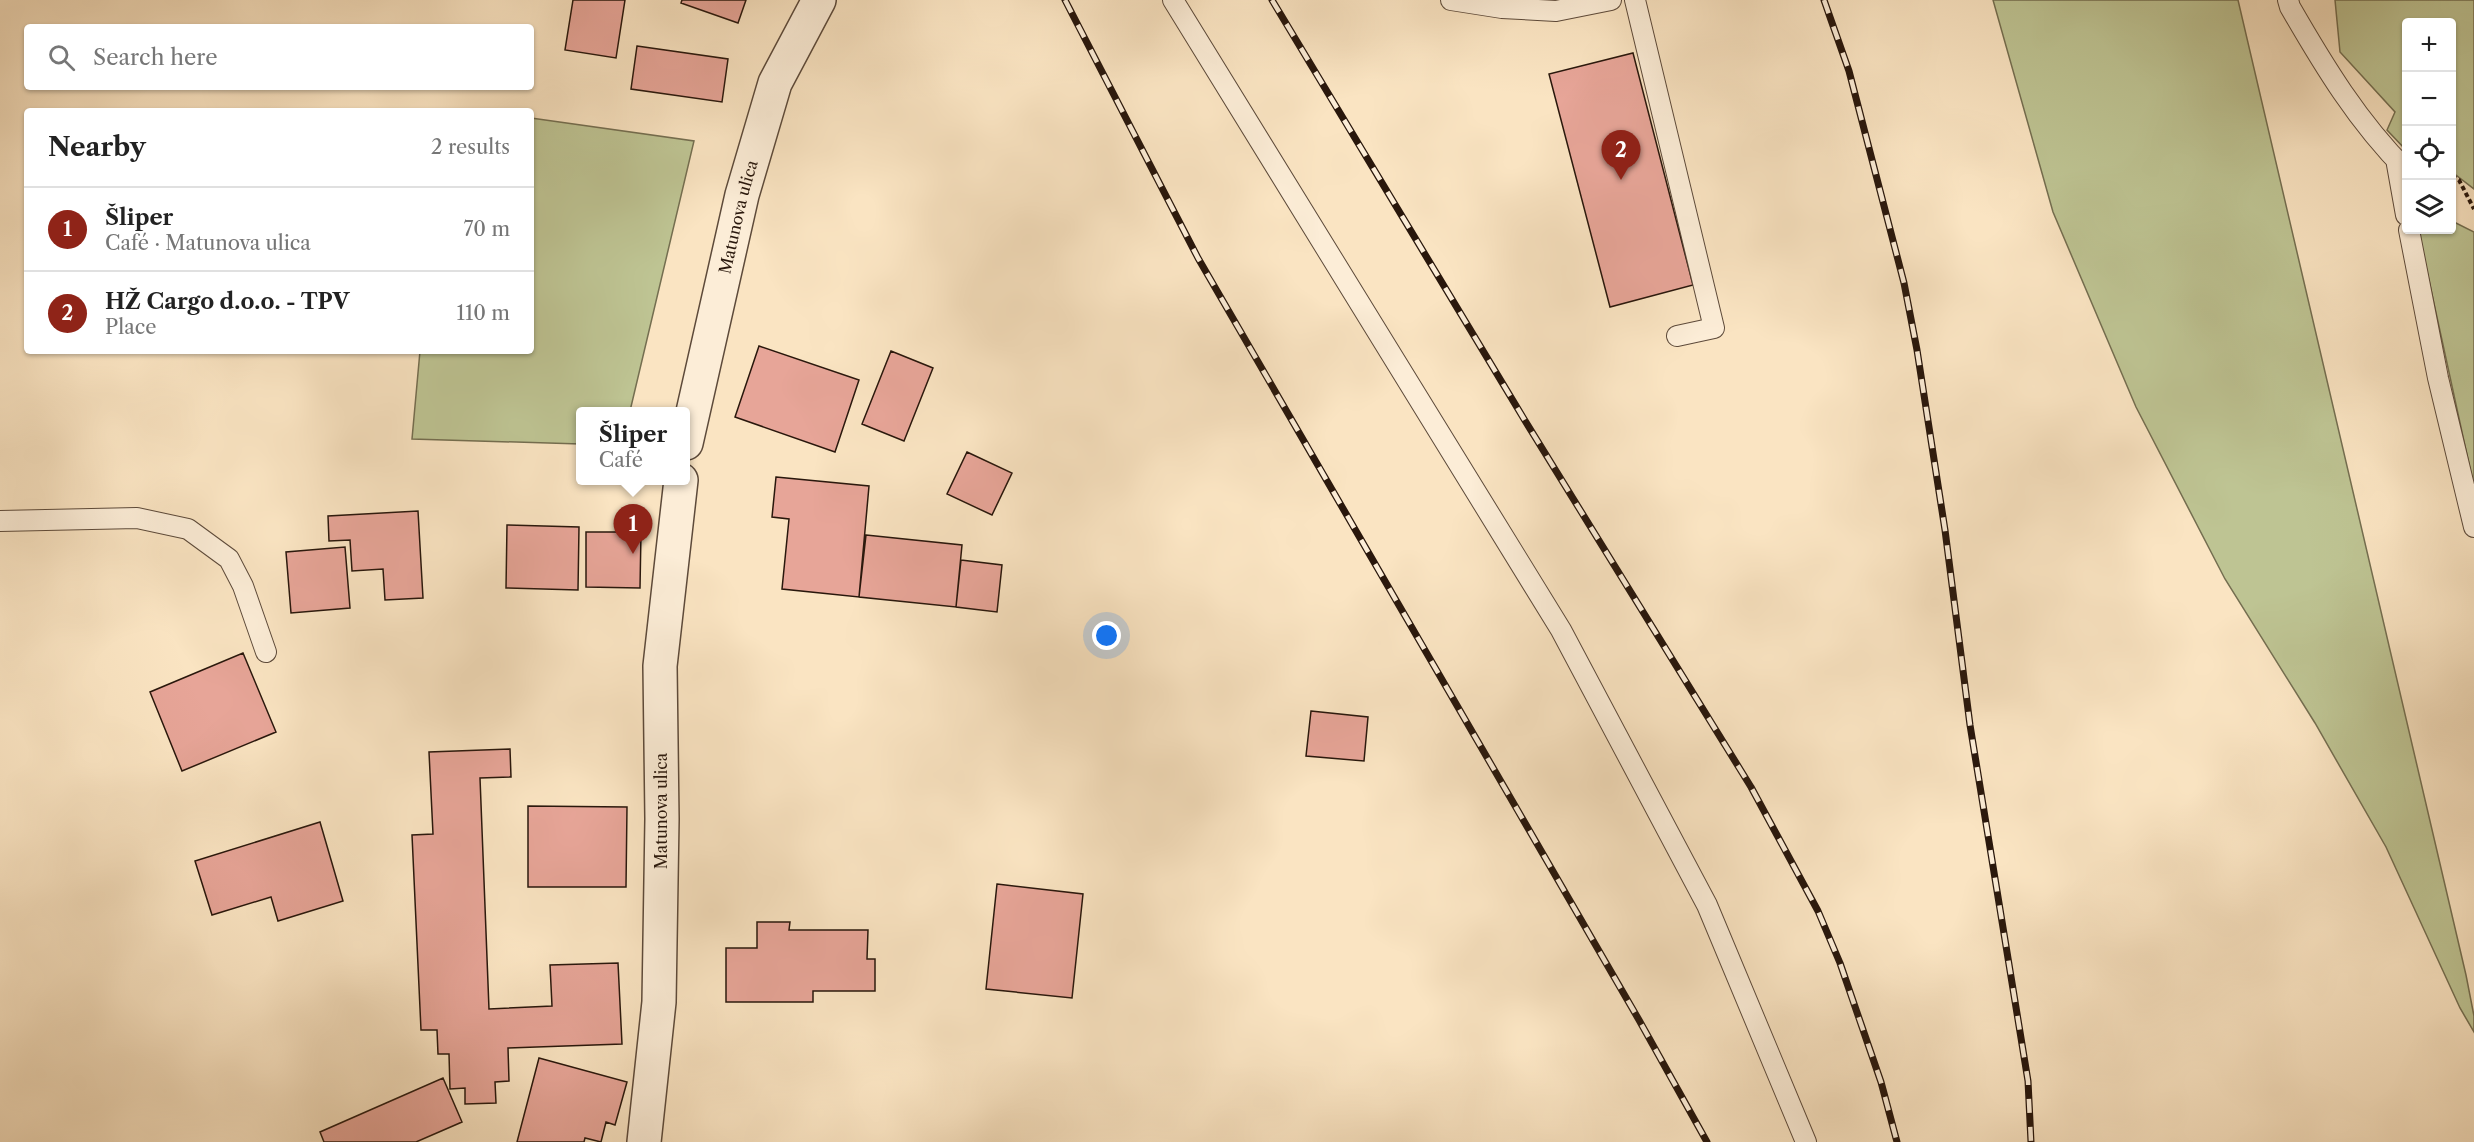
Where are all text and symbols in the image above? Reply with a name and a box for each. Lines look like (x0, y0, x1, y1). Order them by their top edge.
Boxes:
map controls (2402, 18, 2456, 234)
button: + (2402, 18, 2456, 72)
search box (24, 24, 534, 90)
icon: search (45, 41, 78, 74)
text: Search here (93, 44, 218, 71)
button: − (2402, 72, 2456, 126)
button: locate (2402, 126, 2456, 180)
pin: 2 (1602, 130, 1640, 180)
text: Nearby (48, 131, 146, 163)
text: 2 results (431, 135, 510, 159)
street label: Matunova ulica (715, 157, 762, 276)
button: layers (2402, 180, 2456, 234)
text: Šliper (105, 204, 173, 231)
text: 1 (63, 217, 72, 241)
text: 70 m (464, 217, 510, 241)
text: Café · Matunova ulica (105, 231, 311, 255)
text: HŽ Cargo d.o.o. - TPV (105, 288, 350, 315)
text: 2 (62, 301, 73, 325)
text: 110 m (457, 301, 510, 325)
text: Place (105, 315, 156, 339)
popup (576, 407, 690, 485)
text: Šliper (599, 421, 667, 448)
text: Café (599, 448, 643, 472)
pin: 1 (614, 504, 652, 554)
your location (1092, 621, 1121, 650)
street label: Matunova ulica (651, 752, 671, 869)

